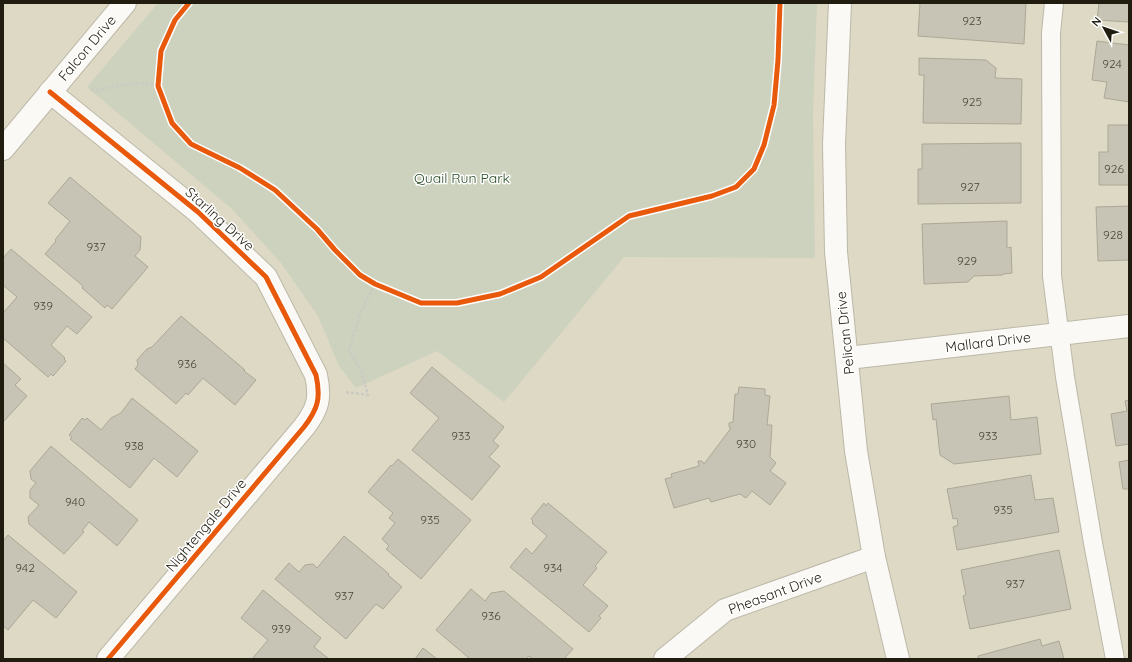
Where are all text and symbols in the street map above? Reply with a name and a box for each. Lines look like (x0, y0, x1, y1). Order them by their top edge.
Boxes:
north arrow (1084, 8, 1124, 48)
street label: Falcon Drive (54, 11, 120, 85)
house number: 923 (962, 13, 982, 28)
text: N (1088, 14, 1104, 29)
house number: 924 (1102, 56, 1122, 71)
house number: 925 (962, 94, 982, 109)
house number: 926 (1104, 161, 1124, 176)
park label: Quail Run Park (414, 169, 510, 187)
house number: 927 (960, 179, 980, 194)
street label: Starling Drive (182, 183, 258, 255)
house number: 928 (1103, 227, 1123, 242)
house number: 937 (86, 239, 106, 254)
house number: 929 (957, 253, 977, 268)
street label: Pelican Drive (832, 290, 858, 376)
house number: 939 (33, 298, 53, 313)
street label: Mallard Drive (944, 328, 1032, 356)
house number: 936 (177, 356, 197, 371)
house number: 933 (451, 428, 471, 443)
house number: 933 (978, 428, 998, 443)
house number: 930 (736, 436, 756, 451)
house number: 938 (124, 438, 144, 453)
street label: Nightengale Drive (162, 475, 250, 575)
house number: 940 (65, 494, 85, 509)
house number: 935 (993, 502, 1013, 517)
house number: 935 (420, 512, 440, 527)
house number: 942 (15, 560, 35, 575)
house number: 934 (543, 560, 563, 575)
street label: Pheasant Drive (726, 568, 824, 618)
house number: 937 (1005, 576, 1025, 591)
house number: 937 (334, 588, 354, 603)
house number: 936 (481, 608, 501, 623)
house number: 939 (271, 621, 291, 636)

